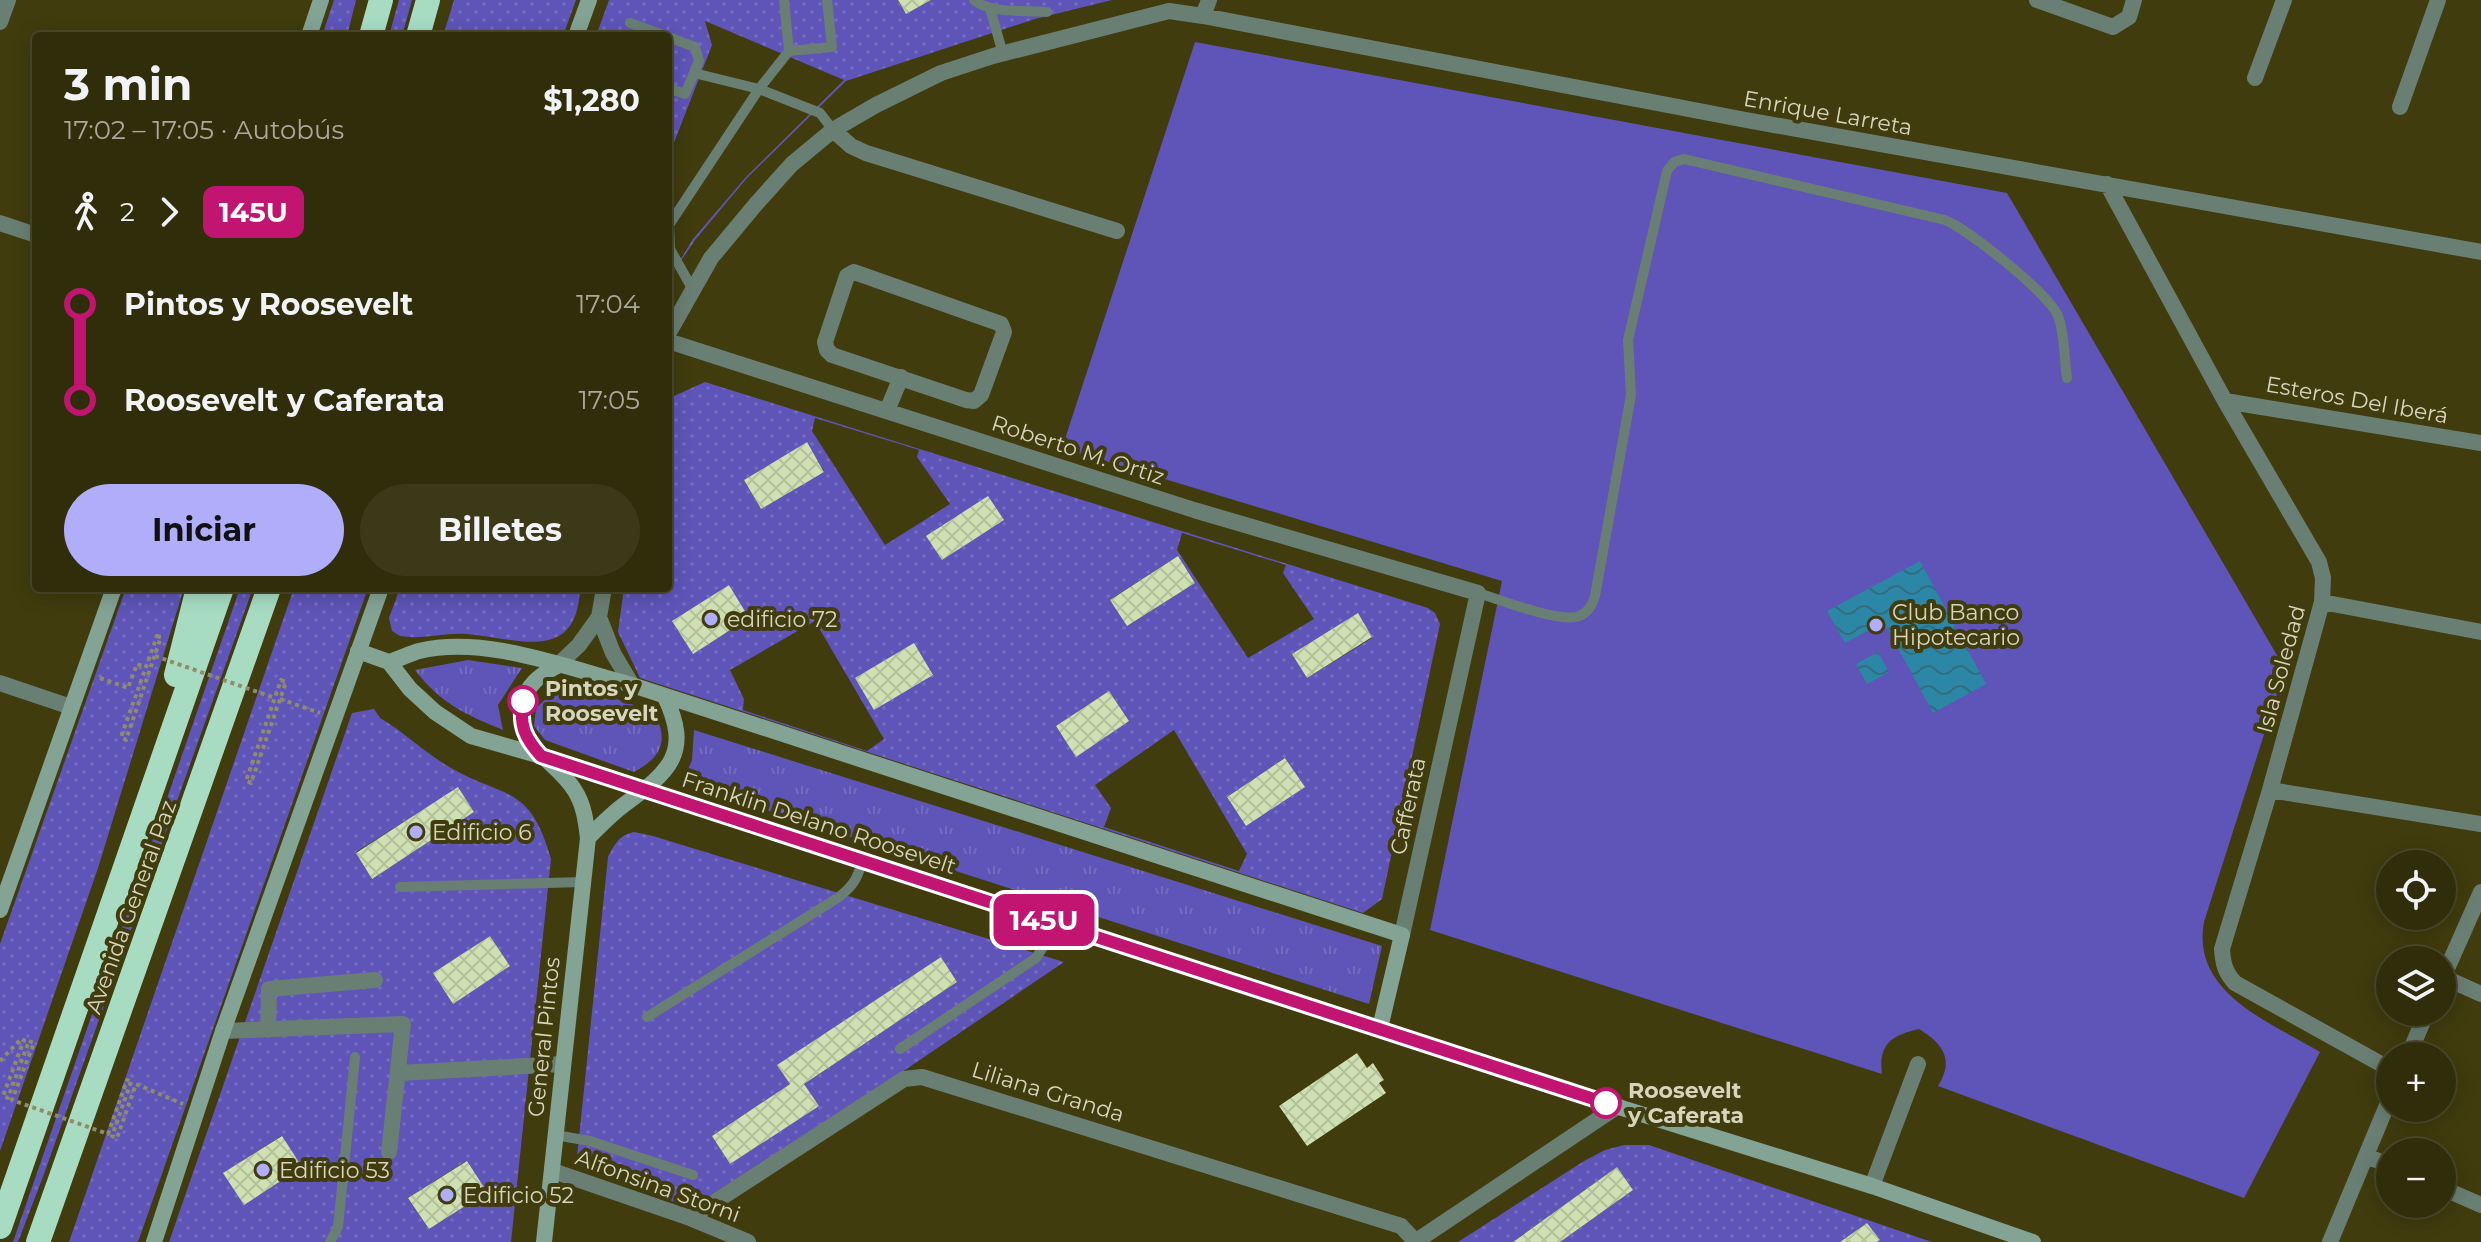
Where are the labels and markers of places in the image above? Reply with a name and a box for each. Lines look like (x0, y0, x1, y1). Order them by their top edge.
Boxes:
place label: Club Banco Hipotecario (1892, 599, 2020, 651)
place label: edificio 72 (727, 606, 837, 633)
marker: edificio 72 (702, 610, 720, 628)
marker: Club Banco Hipotecario (1867, 616, 1885, 634)
place label: Pintos y Roosevelt (545, 675, 659, 727)
marker: Pintos y Roosevelt (508, 686, 538, 716)
place label: Edificio 6 (432, 819, 532, 846)
marker: Edificio 6 (407, 823, 425, 841)
place label: Roosevelt y Caferata (1627, 1077, 1744, 1129)
marker: Roosevelt y Caferata (1591, 1088, 1621, 1118)
place label: Edificio 53 (279, 1157, 390, 1184)
marker: Edificio 53 (254, 1161, 272, 1179)
place label: Edificio 52 (463, 1182, 574, 1209)
marker: Edificio 52 (438, 1186, 456, 1204)

